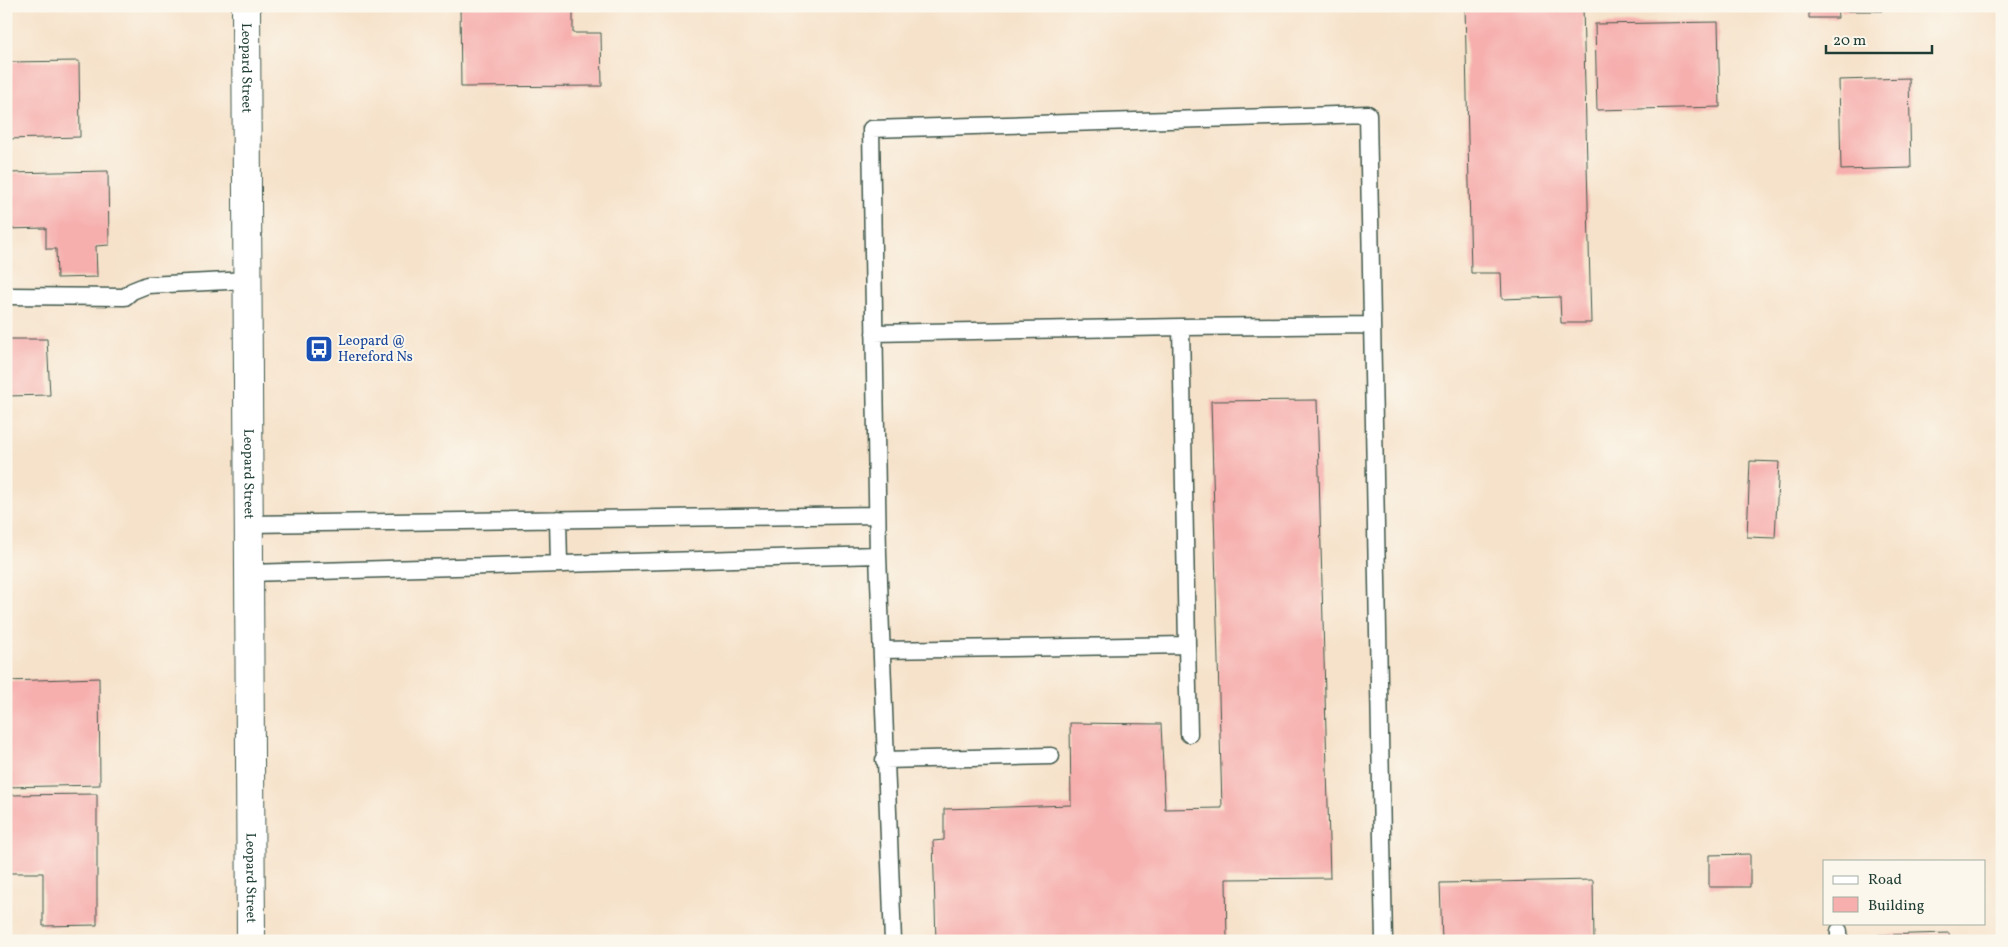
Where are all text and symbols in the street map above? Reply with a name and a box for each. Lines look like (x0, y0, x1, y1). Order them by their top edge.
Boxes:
scale bar (1826, 22, 1932, 54)
street label: Leopard Street (237, 23, 256, 113)
text: 20 m (1833, 31, 1866, 52)
place label: Leopard @ Hereford Ns (338, 332, 413, 367)
bus stop icon: Leopard @ Hereford Ns (304, 334, 334, 364)
street label: Leopard Street (239, 429, 258, 519)
street label: Leopard Street (241, 833, 260, 923)
legend (1823, 860, 1986, 924)
text: Road (1868, 870, 1902, 891)
text: Building (1868, 896, 1925, 917)

